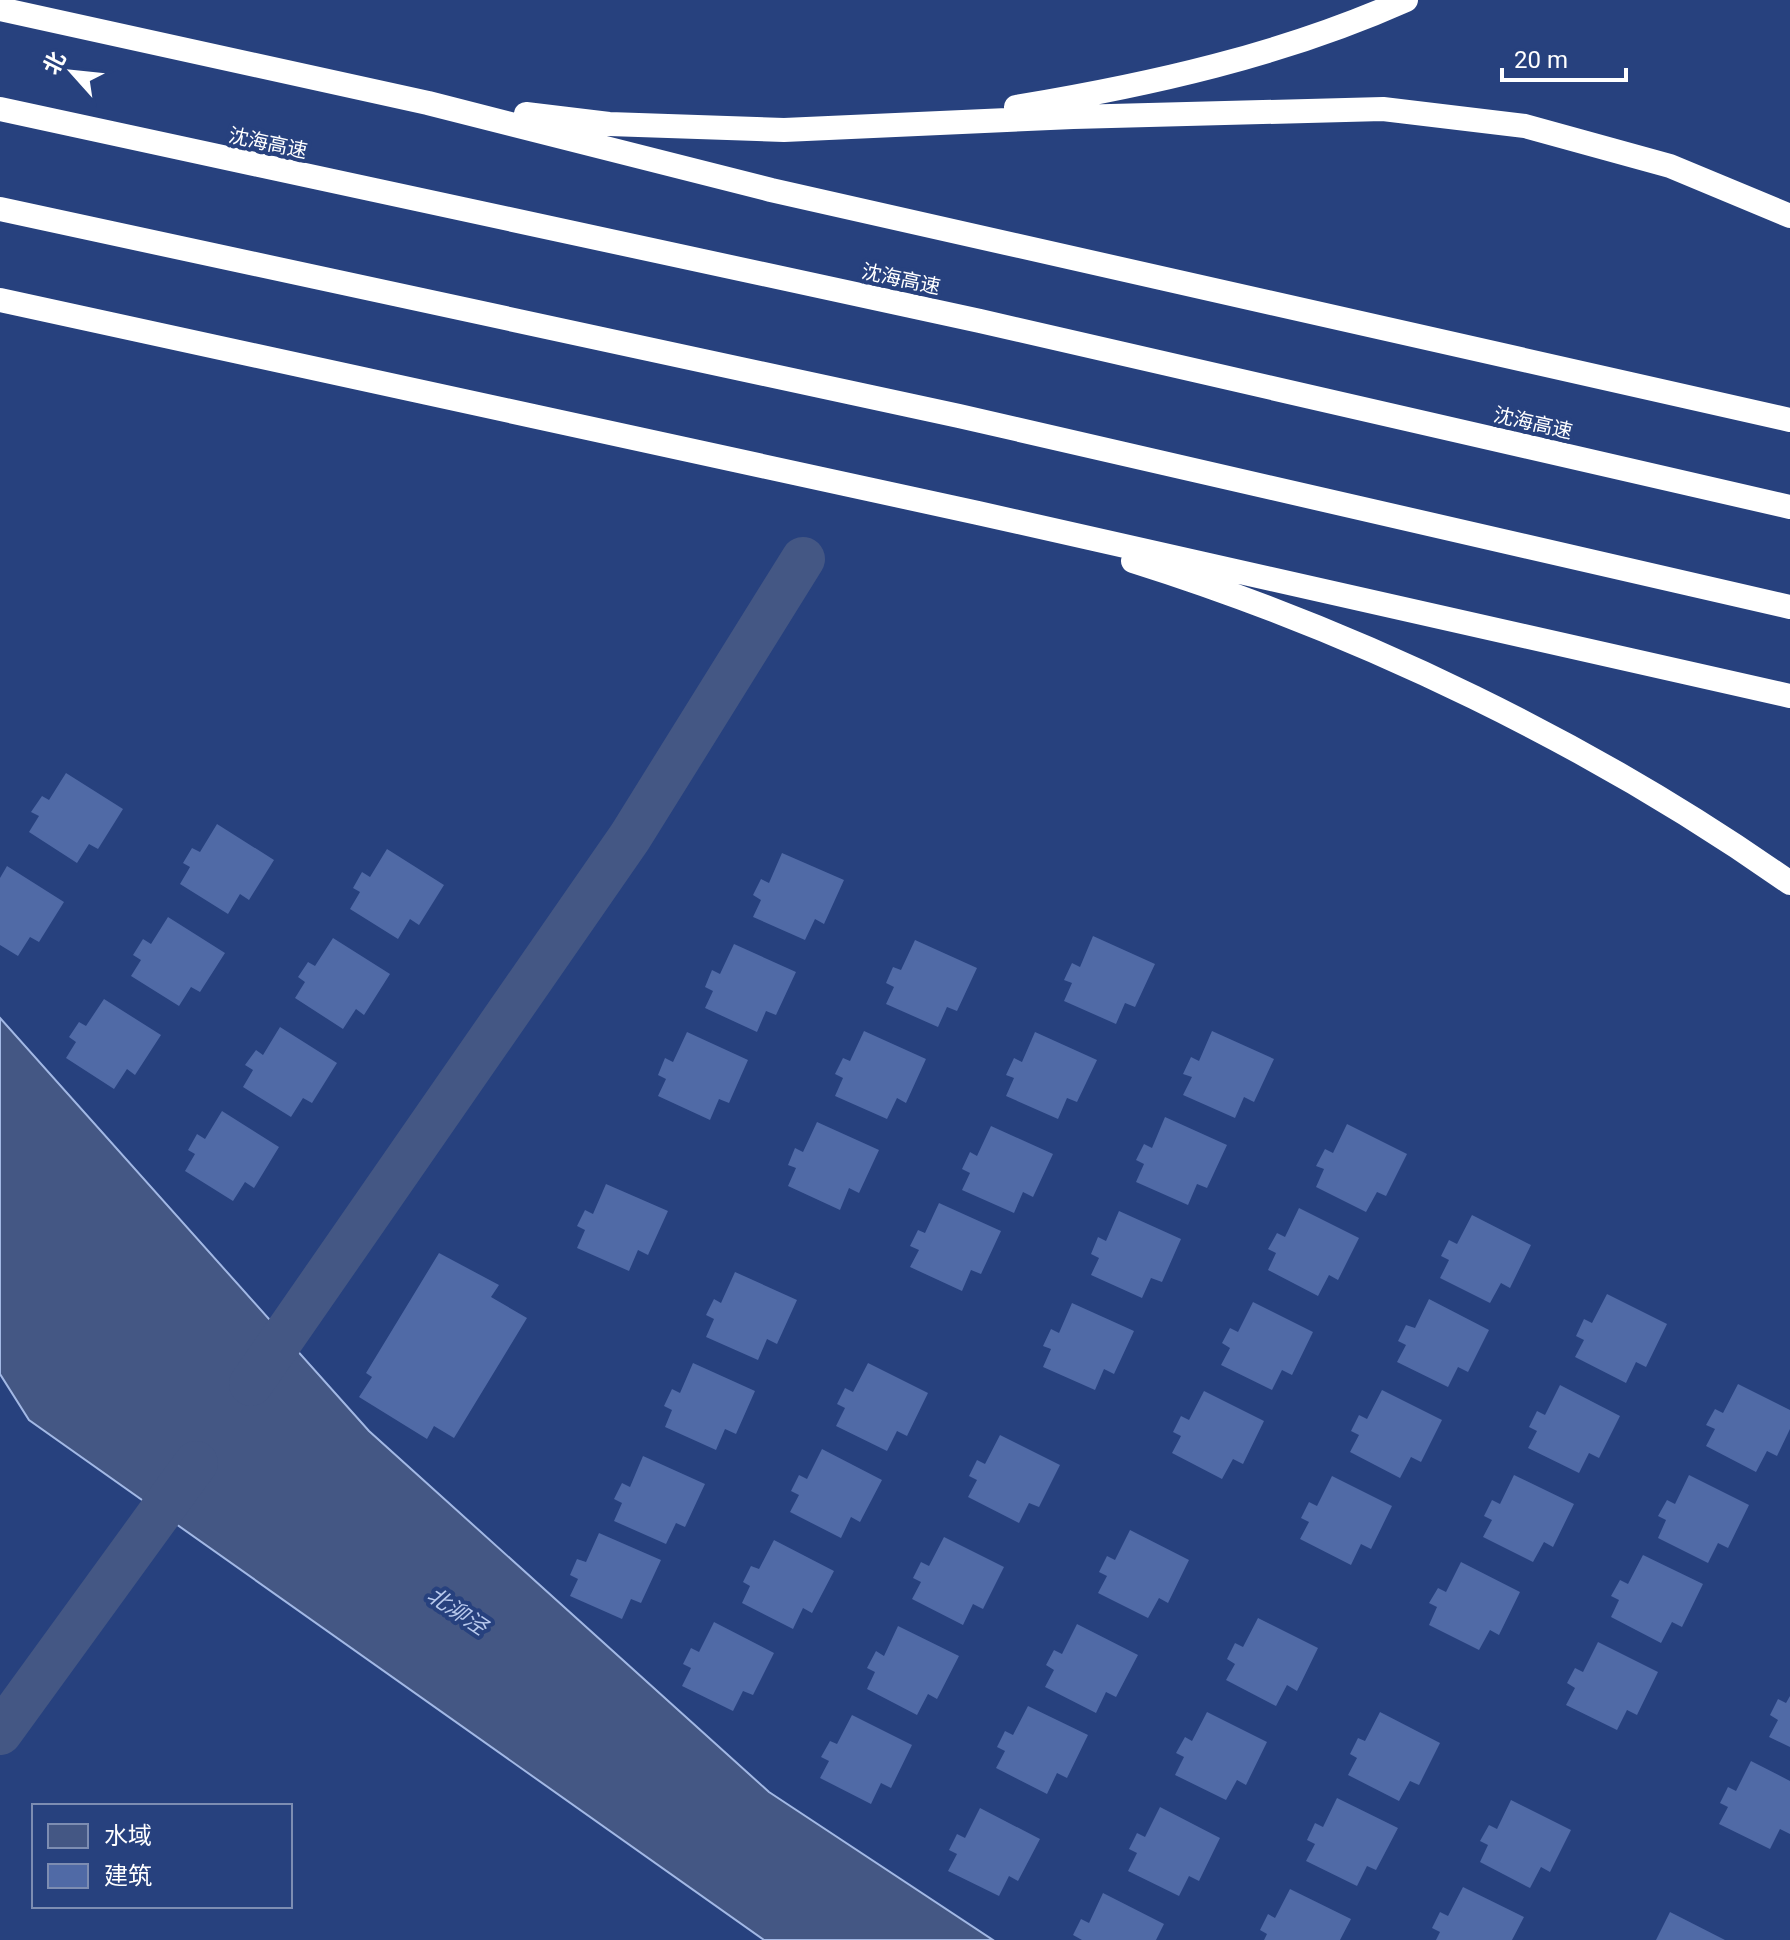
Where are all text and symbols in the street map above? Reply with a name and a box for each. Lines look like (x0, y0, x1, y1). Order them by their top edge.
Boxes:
north arrow (32, 32, 112, 112)
scale bar (1502, 32, 1626, 82)
text: 20 m (1514, 46, 1568, 74)
text: 北 (38, 48, 71, 79)
street label: 沈海高速 (226, 123, 310, 163)
street label: 沈海高速 (859, 259, 943, 299)
street label: 沈海高速 (1491, 402, 1575, 444)
water label: 北泖泾 (423, 1582, 493, 1641)
legend (32, 1804, 292, 1908)
text: 水域 (104, 1822, 152, 1850)
text: 建筑 (104, 1862, 152, 1890)

